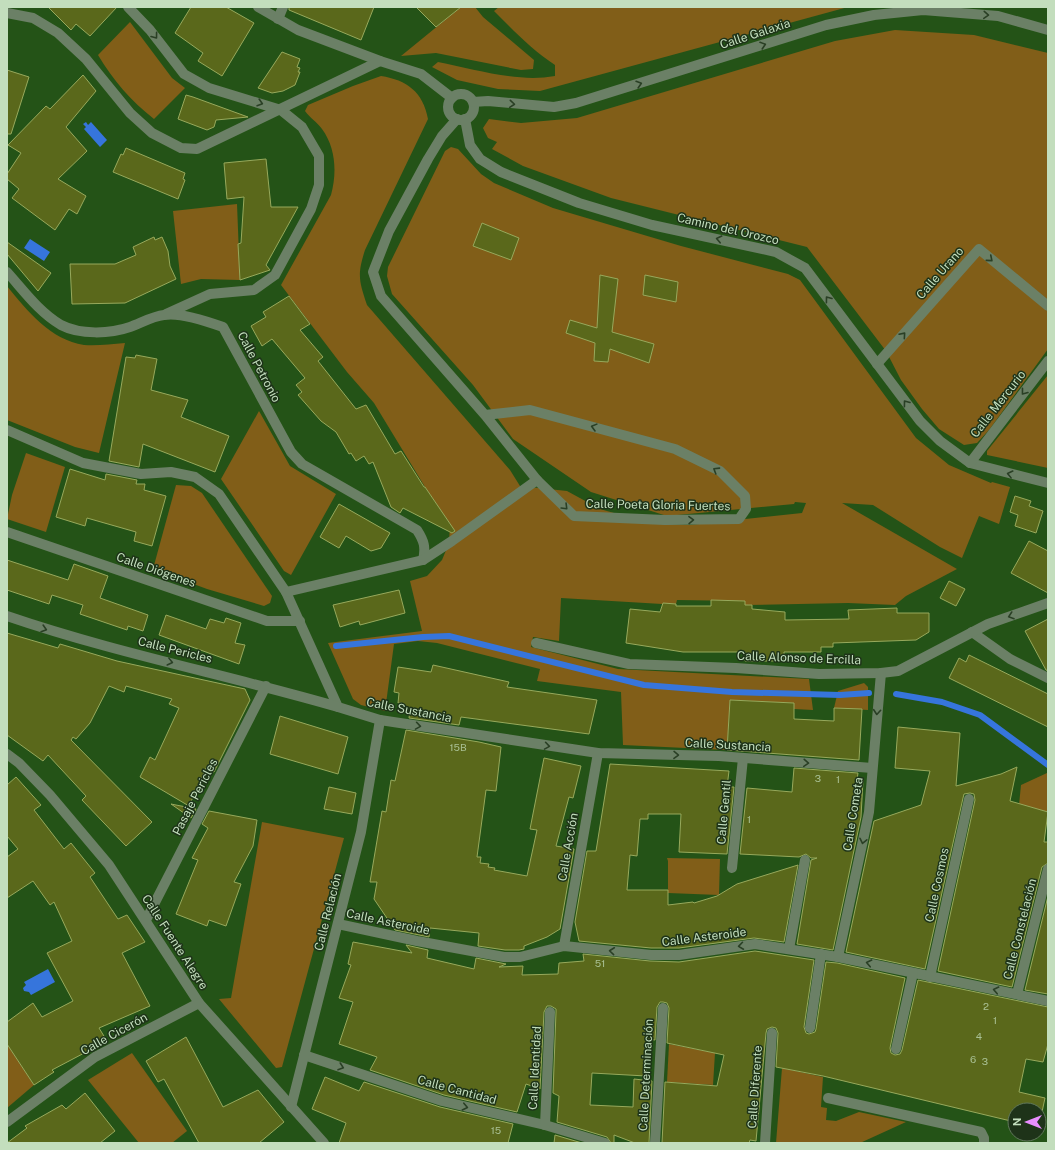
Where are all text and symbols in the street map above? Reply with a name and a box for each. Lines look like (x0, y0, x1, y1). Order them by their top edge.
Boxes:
one-way arrow (983, 10, 989, 19)
street label: Calle Galaxia (718, 16, 792, 52)
one-way arrow (150, 31, 157, 38)
one-way arrow (759, 41, 766, 50)
one-way arrow (635, 80, 642, 89)
one-way arrow (256, 98, 263, 107)
one-way arrow (509, 99, 515, 108)
street label: Camino del Orozco (676, 210, 780, 248)
one-way arrow (716, 235, 723, 244)
street label: Calle Urano (914, 244, 967, 302)
one-way arrow (986, 254, 993, 261)
one-way arrow (825, 296, 833, 303)
street label: Calle Petronio (235, 329, 284, 405)
one-way arrow (898, 332, 905, 340)
street label: Calle Mercurio (967, 368, 1029, 440)
one-way arrow (1022, 387, 1029, 394)
one-way arrow (903, 400, 911, 407)
one-way arrow (591, 423, 598, 432)
one-way arrow (713, 467, 720, 475)
one-way arrow (1007, 471, 1013, 479)
street label: Calle Poeta Gloria Fuertes (585, 497, 731, 513)
one-way arrow (560, 502, 568, 510)
one-way arrow (688, 516, 694, 524)
street label: Calle Diógenes (114, 550, 198, 590)
one-way arrow (1008, 611, 1015, 620)
one-way arrow (40, 624, 47, 633)
street label: Calle Pericles (137, 634, 213, 666)
street label: Calle Alonso de Ercilla (737, 649, 861, 667)
one-way arrow (167, 657, 173, 665)
street label: Calle Sustancia (365, 695, 453, 725)
one-way arrow (873, 709, 882, 715)
one-way arrow (415, 721, 421, 730)
street label: Calle Sustancia (684, 736, 772, 754)
house number: 15B (449, 741, 467, 753)
one-way arrow (544, 741, 550, 750)
one-way arrow (673, 751, 679, 759)
street label: Pasaje Pericles (170, 756, 220, 838)
one-way arrow (803, 758, 809, 767)
house number: 3 (815, 772, 821, 784)
house number: 1 (836, 773, 840, 785)
street label: Calle Cometa (840, 776, 866, 852)
street label: Calle Gentil (714, 779, 734, 845)
street label: Calle Acción (555, 812, 581, 882)
house number: 1 (747, 813, 751, 825)
one-way arrow (859, 838, 867, 844)
street label: Calle Cosmos (922, 847, 952, 923)
street label: Calle Relación (312, 872, 344, 952)
street label: Calle Constelación (1001, 877, 1039, 981)
street label: Calle Fuente Alegre (139, 892, 211, 992)
street label: Calle Asteroide (345, 906, 431, 938)
street label: Calle Asteroide (661, 925, 747, 949)
one-way arrow (738, 941, 744, 950)
one-way arrow (609, 947, 615, 956)
house number: 51 (595, 957, 605, 969)
one-way arrow (866, 960, 872, 968)
one-way arrow (993, 986, 999, 994)
house number: 2 (983, 1000, 989, 1012)
street label: Calle Cicerón (78, 1010, 150, 1058)
house number: 1 (993, 1014, 997, 1026)
street label: Calle Determinación (636, 1019, 656, 1131)
street label: Calle Identidad (526, 1026, 544, 1110)
house number: 4 (976, 1030, 982, 1042)
street label: Calle Diferente (745, 1045, 765, 1129)
house number: 6 (970, 1053, 976, 1065)
house number: 3 (982, 1055, 988, 1067)
one-way arrow (338, 1063, 345, 1071)
street label: Calle Cantidad (416, 1073, 498, 1107)
one-way arrow (462, 1102, 468, 1110)
north arrow (1007, 1102, 1047, 1142)
text: N (1011, 1118, 1023, 1126)
house number: 15 (491, 1124, 501, 1136)

